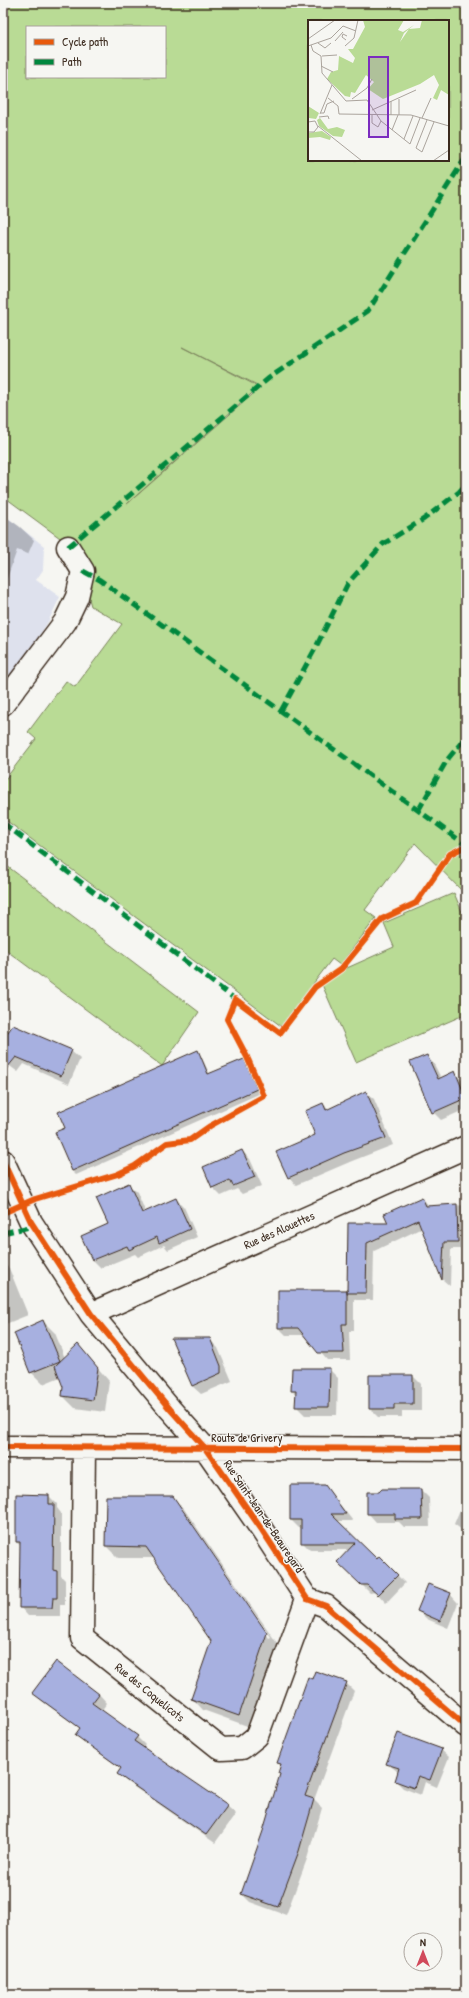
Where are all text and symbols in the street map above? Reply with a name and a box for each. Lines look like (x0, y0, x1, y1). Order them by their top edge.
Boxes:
inset map (308, 20, 449, 161)
legend (26, 26, 166, 78)
text: Cycle path (62, 33, 108, 50)
text: Path (62, 53, 82, 70)
street label: Rue des Alouettes (241, 1207, 317, 1253)
street label: Route de Grivery (211, 1429, 283, 1446)
street label: Rue Saint-Jean-de-Beauregard (220, 1456, 308, 1576)
street label: Rue des Coquelicots (112, 1659, 189, 1726)
north arrow (403, 1932, 443, 1972)
text: N (420, 1935, 426, 1949)

